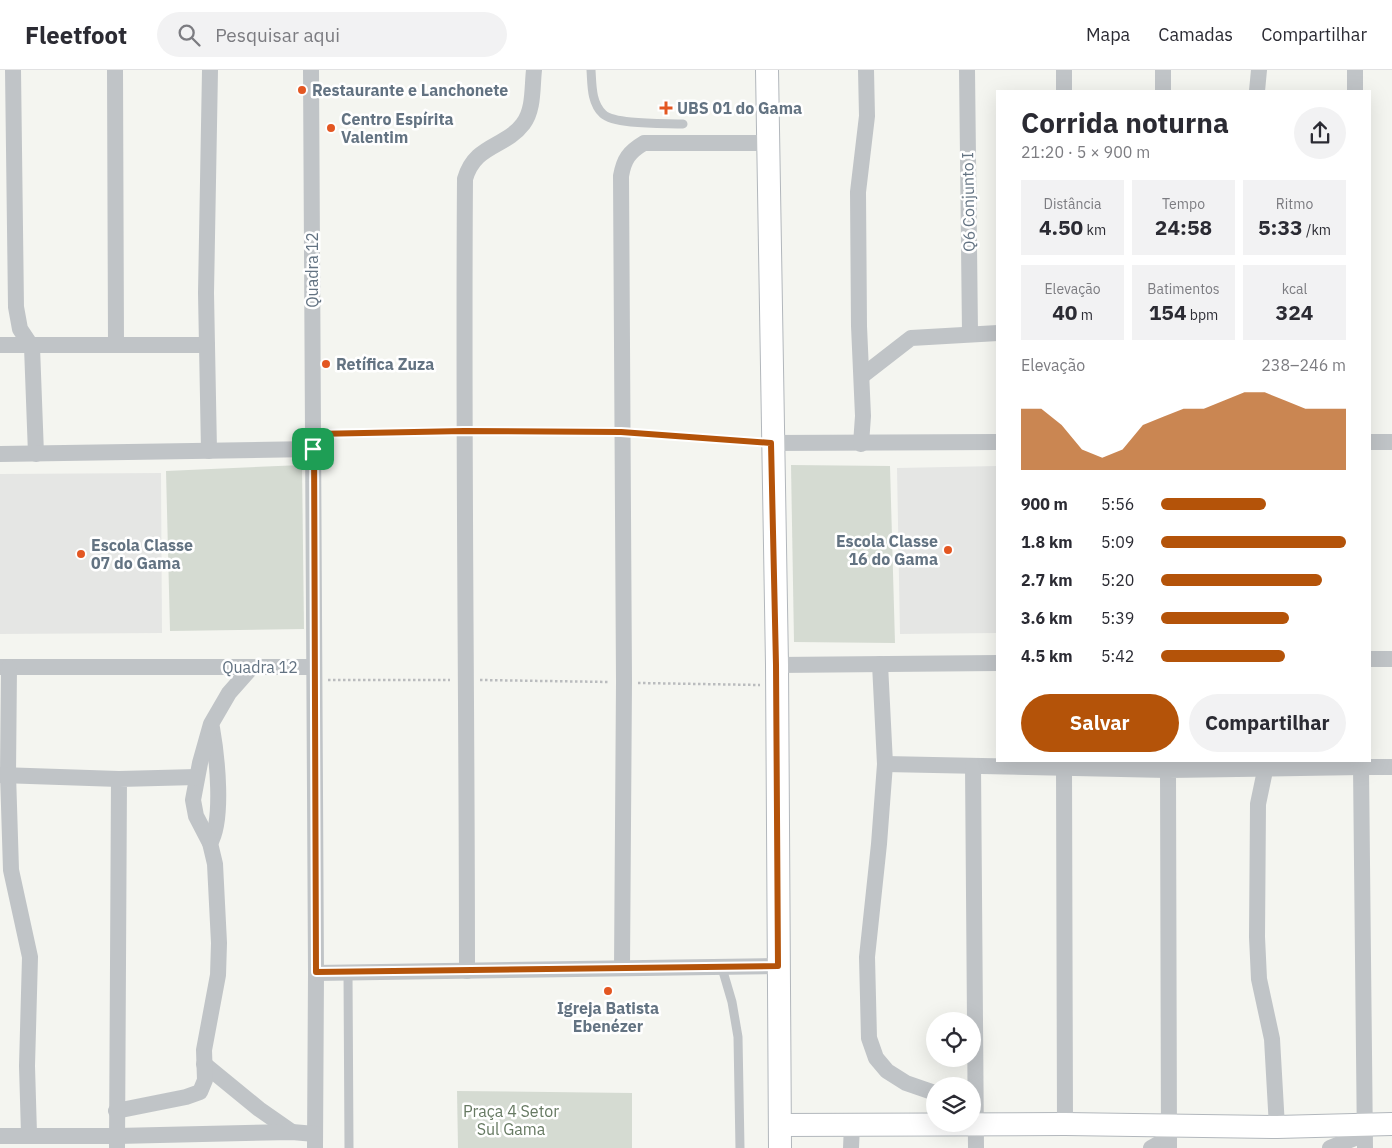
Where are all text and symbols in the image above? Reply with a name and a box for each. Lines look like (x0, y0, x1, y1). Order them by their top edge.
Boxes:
search box (157, 12, 507, 57)
text: Fleetfoot (25, 19, 127, 51)
icon: search (175, 21, 203, 49)
text: Pesquisar aqui (215, 23, 340, 47)
text: Mapa (1086, 23, 1130, 46)
text: Camadas (1158, 23, 1233, 46)
text: Compartilhar (1261, 23, 1367, 46)
place label: Restaurante e Lanchonete (312, 80, 508, 100)
marker: Restaurante e Lanchonete (296, 84, 308, 96)
place label: UBS 01 do Gama (677, 98, 802, 118)
marker: UBS 01 do Gama (659, 101, 673, 115)
text: Corrida noturna (1021, 104, 1229, 141)
button: share (1294, 107, 1346, 159)
place label: Centro Espírita Valentim (341, 109, 454, 147)
marker: Centro Espírita Valentim (325, 122, 337, 134)
text: 21:20 · 5 × 900 m (1021, 142, 1150, 162)
street label: Q6 Conjunto I (957, 152, 979, 252)
text: Distância (1044, 195, 1101, 213)
text: Tempo (1162, 195, 1205, 213)
text: Ritmo (1276, 195, 1313, 213)
text: 4.50 (1039, 213, 1083, 241)
text: 24:58 (1155, 213, 1212, 241)
text: 5:33 (1258, 213, 1303, 241)
text: km (1083, 221, 1106, 239)
text: /km (1303, 221, 1331, 239)
street label: Quadra 12 (302, 232, 322, 308)
text: Elevação (1044, 280, 1101, 298)
text: Batimentos (1147, 280, 1220, 298)
text: kcal (1282, 280, 1307, 298)
text: 40 (1052, 298, 1077, 326)
text: 154 (1149, 298, 1187, 326)
text: 324 (1276, 298, 1313, 326)
text: m (1077, 306, 1093, 324)
text: bpm (1187, 306, 1218, 324)
place label: Retífica Zuza (336, 354, 434, 374)
text: Elevação (1021, 355, 1085, 375)
text: 238–246 m (1261, 355, 1346, 375)
marker: Retífica Zuza (320, 358, 332, 370)
pin (292, 428, 334, 470)
icon: arrive (299, 435, 327, 463)
text: 900 m (1021, 494, 1068, 514)
text: 5:56 (1101, 494, 1134, 514)
place label: Escola Classe 16 do Gama (836, 531, 938, 569)
text: 1.8 km (1021, 532, 1072, 552)
text: 5:09 (1101, 532, 1134, 552)
place label: Escola Classe 07 do Gama (91, 535, 193, 573)
marker: Escola Classe 16 do Gama (942, 544, 954, 556)
marker: Escola Classe 07 do Gama (75, 548, 87, 560)
text: 2.7 km (1021, 570, 1072, 590)
text: 5:20 (1101, 570, 1134, 590)
text: 3.6 km (1021, 608, 1072, 628)
text: 5:39 (1101, 608, 1134, 628)
text: 4.5 km (1021, 646, 1072, 666)
text: 5:42 (1101, 646, 1134, 666)
street label: Quadra 12 (222, 657, 298, 677)
button: Salvar (1021, 694, 1179, 752)
button: Compartilhar (1189, 694, 1346, 752)
marker: Igreja Batista Ebenézer (602, 985, 614, 997)
place label: Igreja Batista Ebenézer (557, 998, 659, 1036)
map controls (926, 1012, 981, 1132)
button: locate (926, 1012, 981, 1067)
button: layers (926, 1077, 981, 1132)
park label: Praça 4 Setor Sul Gama (463, 1101, 559, 1139)

